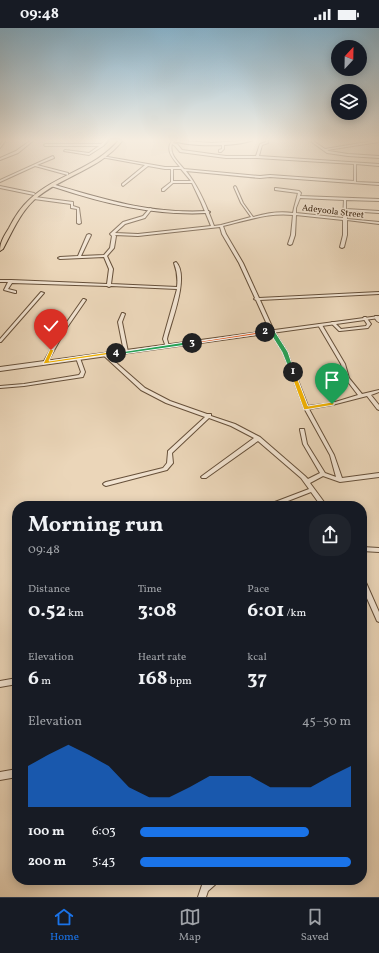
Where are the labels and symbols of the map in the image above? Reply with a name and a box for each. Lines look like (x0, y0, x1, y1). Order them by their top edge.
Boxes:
north arrow (331, 40, 367, 76)
street label: Adeyoola Street (301, 201, 365, 222)
pin (34, 309, 68, 350)
pin: 2 (255, 322, 275, 342)
pin: 3 (182, 333, 202, 353)
pin: 4 (106, 343, 126, 363)
pin: 1 (283, 362, 303, 382)
pin (315, 363, 349, 404)

